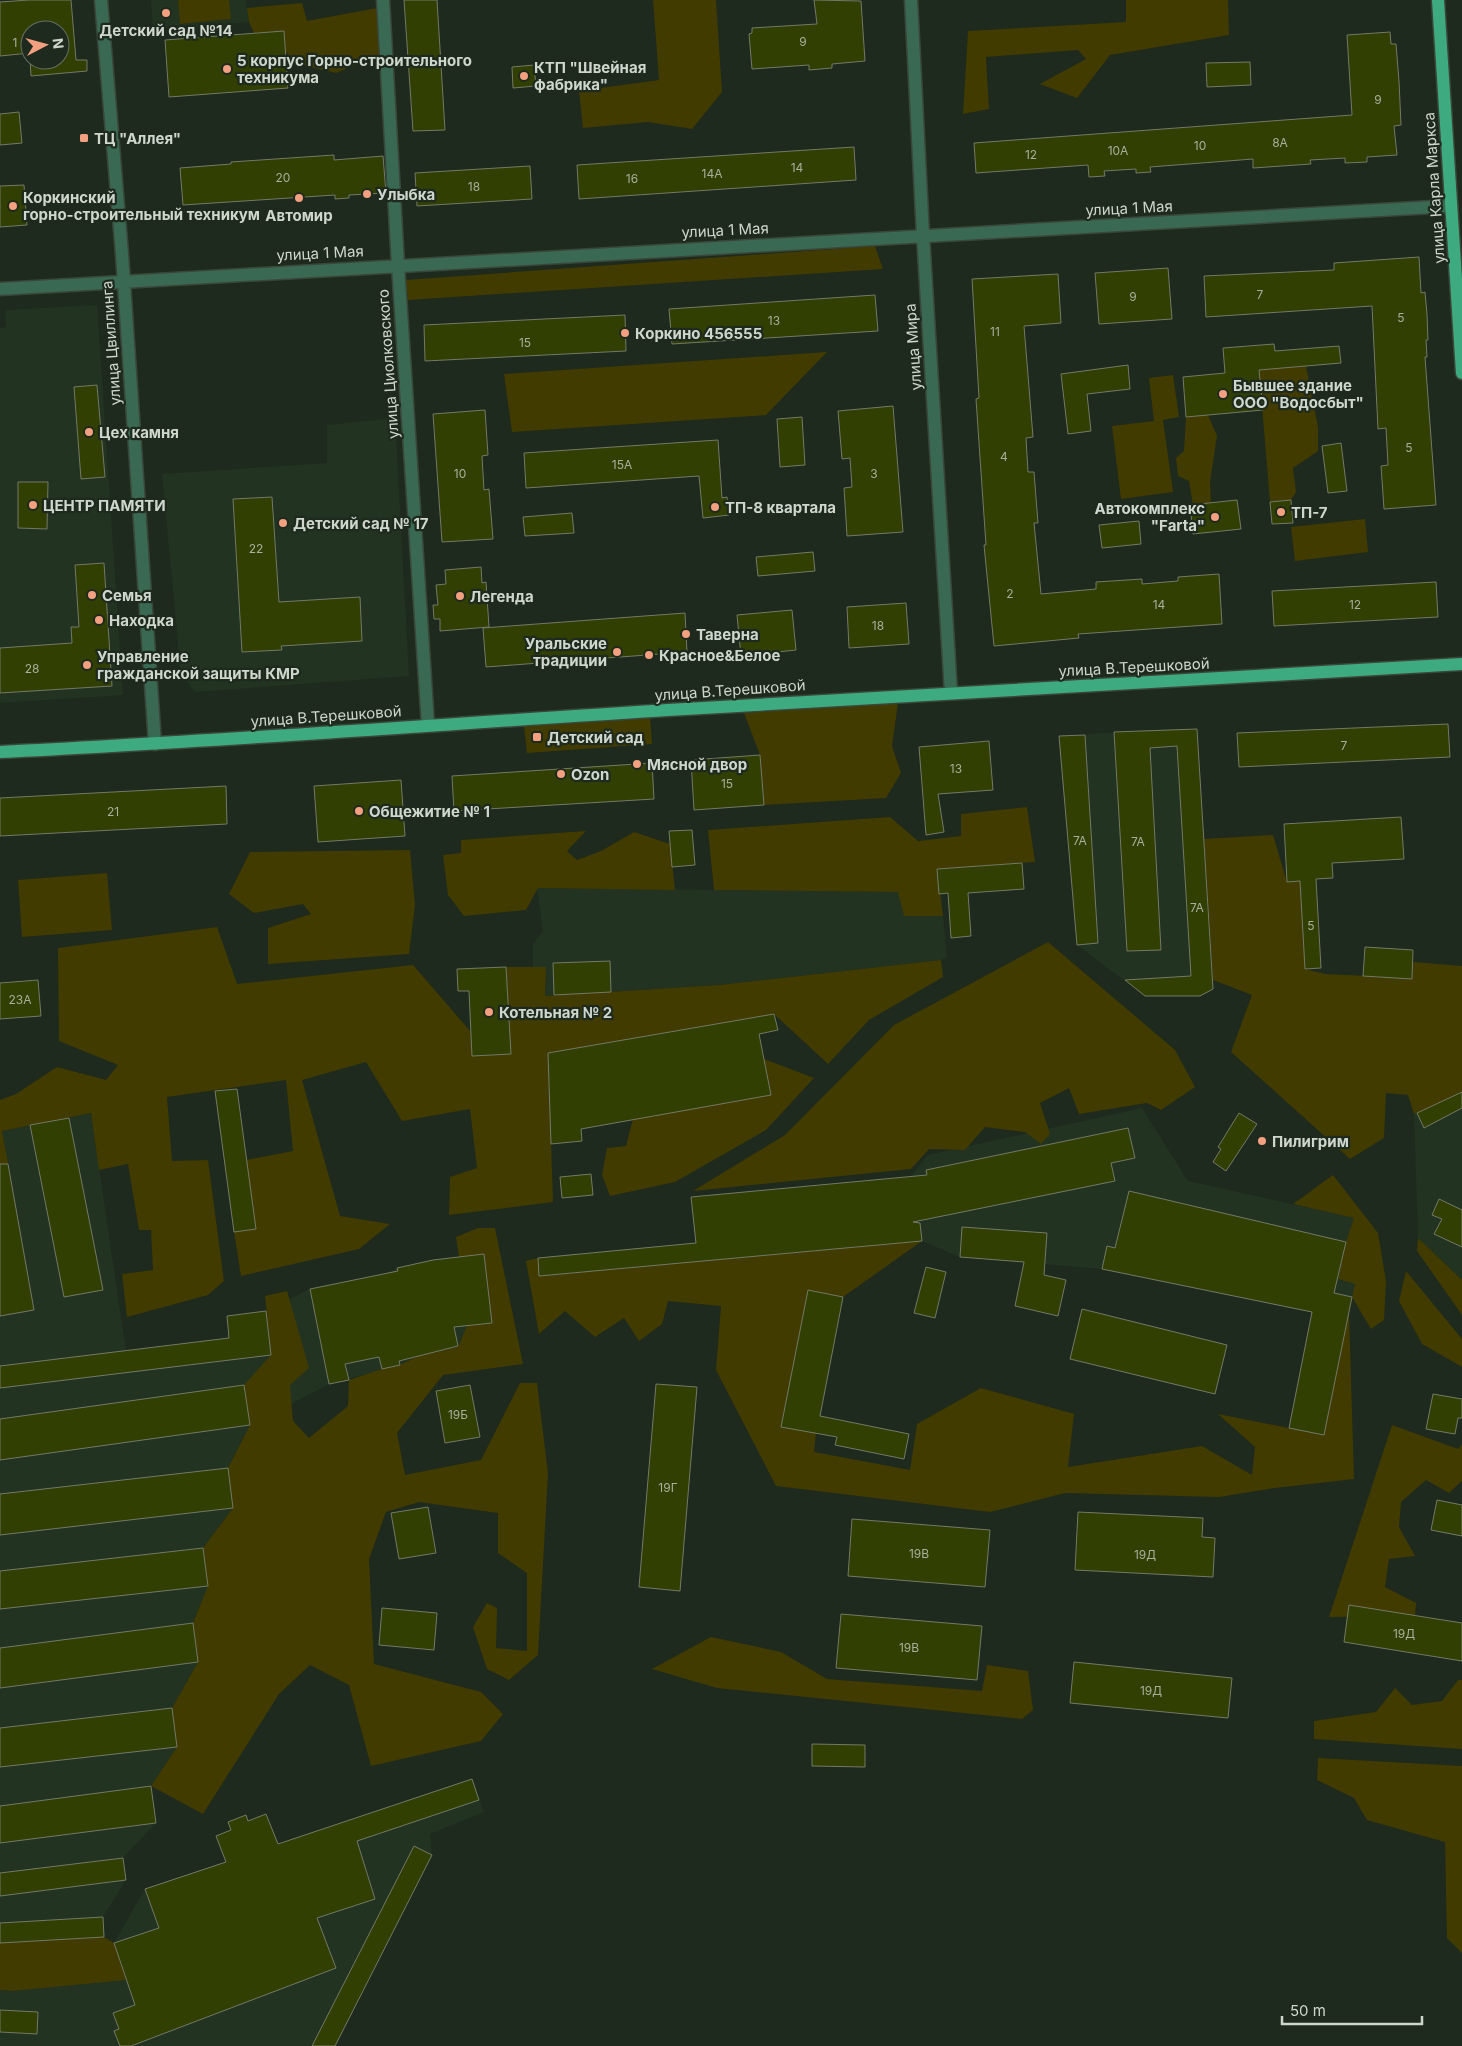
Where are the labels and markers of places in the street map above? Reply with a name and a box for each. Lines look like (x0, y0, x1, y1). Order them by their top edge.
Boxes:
marker: Детский сад №14 (160, 7, 172, 19)
place label: Детский сад №14 (99, 21, 233, 40)
place label: 5 корпус Горно-строительного техникума (237, 51, 472, 87)
place label: КТП "Швейная фабрика" (534, 58, 646, 94)
marker: 5 корпус Горно-строительного техникума (221, 63, 233, 75)
marker: КТП "Швейная фабрика" (518, 70, 530, 82)
place label: ТЦ "Аллея" (94, 129, 181, 148)
marker: ТЦ "Аллея" (78, 132, 90, 144)
place label: Улыбка (377, 185, 435, 204)
place label: Коркинский горно-строительный техникум (23, 188, 260, 224)
marker: Улыбка (361, 188, 373, 200)
marker: Автомир (293, 192, 305, 204)
marker: Коркинский горно-строительный техникум (7, 200, 19, 212)
place label: Автомир (265, 206, 333, 225)
place label: Коркино 456555 (635, 324, 762, 343)
marker: Коркино 456555 (619, 327, 631, 339)
place label: Бывшее здание ООО "Водосбыт" (1233, 376, 1364, 412)
marker: Бывшее здание ООО "Водосбыт" (1217, 388, 1229, 400)
place label: Цех камня (99, 423, 179, 442)
marker: Цех камня (83, 426, 95, 438)
place label: ЦЕНТР ПАМЯТИ (43, 496, 166, 515)
place label: ТП-8 квартала (725, 498, 836, 517)
marker: ЦЕНТР ПАМЯТИ (27, 499, 39, 511)
place label: Автокомплекс "Farta" (1094, 499, 1205, 535)
marker: ТП-8 квартала (709, 501, 721, 513)
place label: ТП-7 (1291, 503, 1328, 522)
marker: ТП-7 (1275, 506, 1287, 518)
marker: Автокомплекс "Farta" (1209, 511, 1221, 523)
place label: Детский сад № 17 (293, 514, 429, 533)
marker: Детский сад № 17 (277, 517, 289, 529)
place label: Семья (102, 586, 152, 605)
place label: Легенда (470, 587, 534, 606)
marker: Семья (86, 589, 98, 601)
marker: Легенда (454, 590, 466, 602)
place label: Находка (109, 611, 174, 630)
marker: Находка (93, 614, 105, 626)
place label: Таверна (696, 625, 759, 644)
marker: Таверна (680, 628, 692, 640)
place label: Уральские традиции (525, 634, 607, 670)
marker: Уральские традиции (611, 646, 623, 658)
place label: Красное&Белое (659, 646, 780, 665)
place label: Управление гражданской защиты КМР (97, 647, 300, 683)
marker: Красное&Белое (643, 649, 655, 661)
marker: Управление гражданской защиты КМР (81, 659, 93, 671)
place label: Детский сад (547, 728, 644, 747)
marker: Детский сад (531, 731, 543, 743)
place label: Мясной двор (647, 755, 747, 774)
marker: Мясной двор (631, 758, 643, 770)
place label: Ozon (571, 765, 609, 784)
marker: Ozon (555, 768, 567, 780)
place label: Общежитие № 1 (369, 802, 490, 821)
marker: Общежитие № 1 (353, 805, 365, 817)
place label: Котельная № 2 (499, 1003, 612, 1022)
marker: Котельная № 2 (483, 1006, 495, 1018)
place label: Пилигрим (1272, 1132, 1349, 1151)
marker: Пилигрим (1256, 1135, 1268, 1147)

